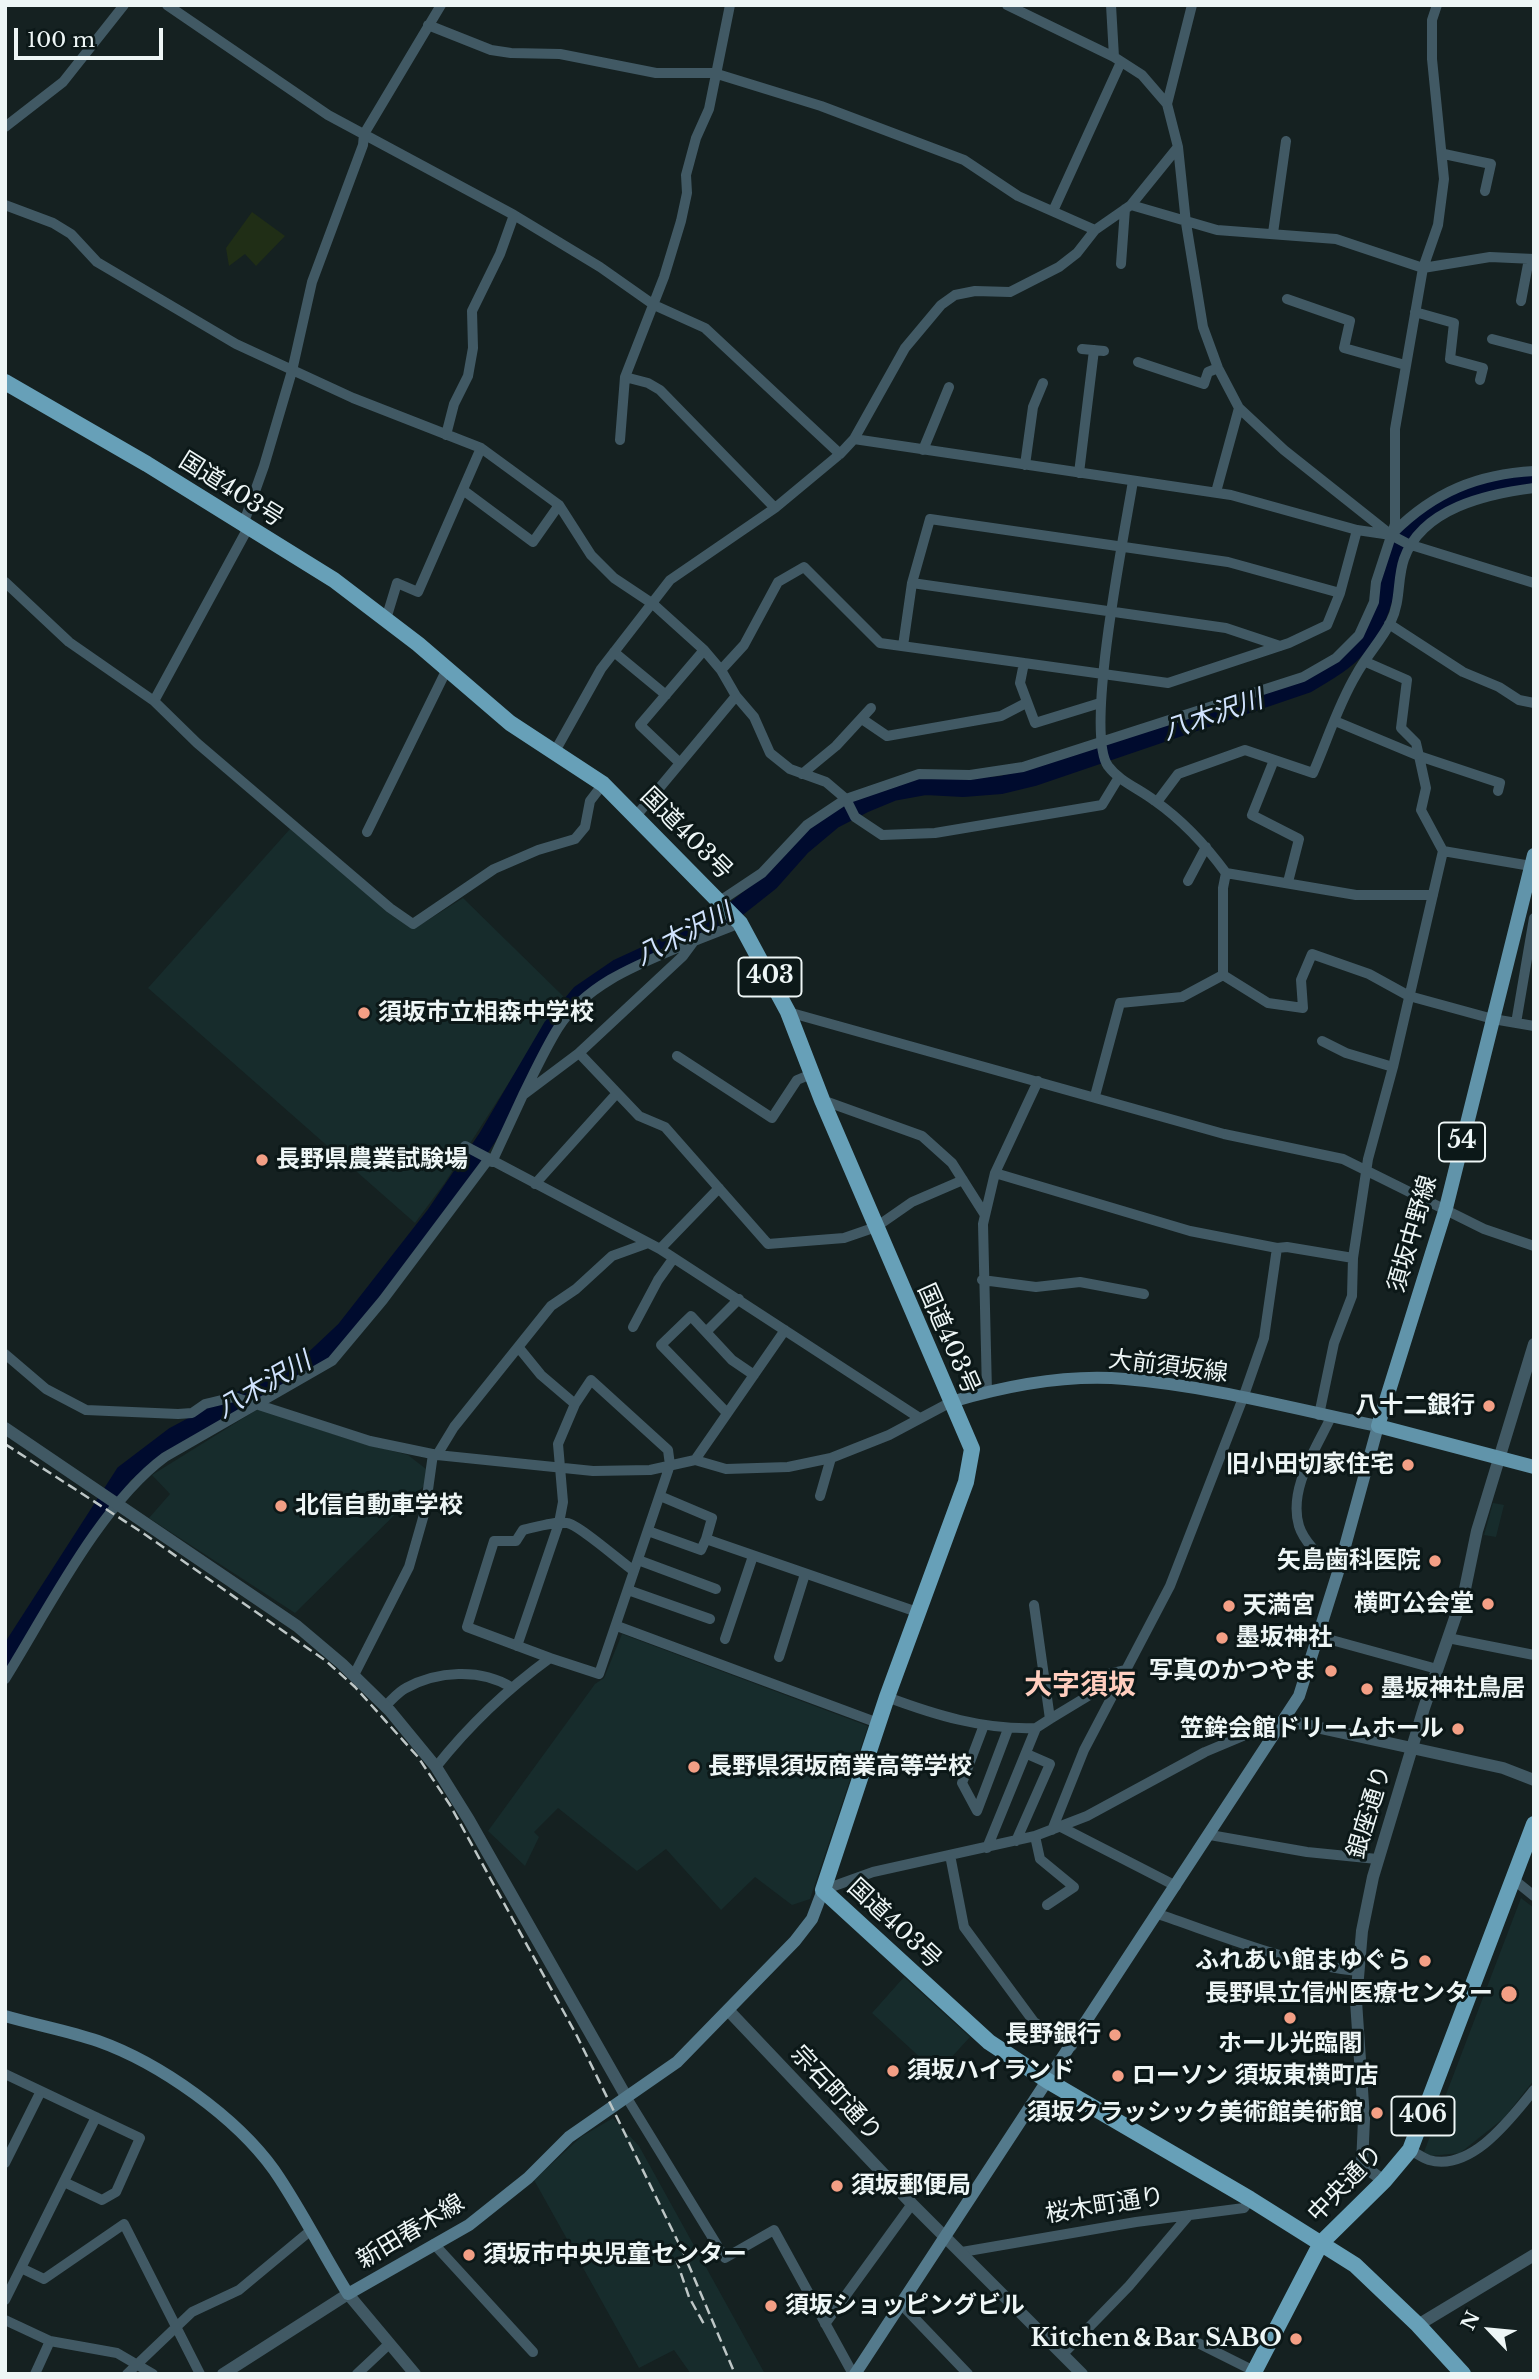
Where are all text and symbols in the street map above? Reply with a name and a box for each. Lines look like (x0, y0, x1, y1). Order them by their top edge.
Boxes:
scale bar (18, 14, 166, 58)
text: 100 m (27, 27, 95, 53)
street label: 国道403号 (173, 447, 289, 533)
water label: 八木沢川 (1159, 684, 1267, 748)
street label: 国道403号 (634, 782, 738, 886)
water label: 八木沢川 (631, 897, 737, 973)
road number: 403 (738, 958, 802, 996)
place label: 須坂市立相森中学校 (378, 999, 594, 1027)
marker: 須坂市立相森中学校 (356, 1005, 372, 1021)
road number: 54 (1439, 1122, 1485, 1162)
place label: 長野県農業試験場 (276, 1146, 468, 1174)
marker: 長野県農業試験場 (254, 1152, 270, 1168)
street label: 須坂中野線 (1383, 1172, 1443, 1296)
street label: 国道403号 (911, 1279, 985, 1399)
street label: 大前須坂線 (1107, 1345, 1229, 1389)
water label: 八木沢川 (211, 1346, 317, 1426)
place label: 八十二銀行 (1355, 1392, 1475, 1420)
marker: 八十二銀行 (1481, 1398, 1497, 1414)
place label: 旧小田切家住宅 (1226, 1451, 1394, 1479)
marker: 旧小田切家住宅 (1400, 1457, 1416, 1473)
place label: 北信自動車学校 (295, 1492, 463, 1520)
marker: 北信自動車学校 (273, 1498, 289, 1514)
place label: 矢島歯科医院 (1277, 1547, 1421, 1575)
marker: 矢島歯科医院 (1427, 1553, 1443, 1569)
place label: 横町公会堂 (1354, 1590, 1474, 1618)
place label: 天満宮 (1243, 1592, 1315, 1620)
marker: 横町公会堂 (1480, 1596, 1496, 1612)
marker: 天満宮 (1221, 1598, 1237, 1614)
place label: 墨坂神社 (1236, 1624, 1332, 1652)
marker: 墨坂神社 (1214, 1630, 1230, 1646)
place label: 写真のかつやま (1149, 1657, 1317, 1685)
marker: 写真のかつやま (1323, 1663, 1339, 1679)
district label: 大字須坂 (1024, 1669, 1136, 1703)
place label: 墨坂神社鳥居 (1381, 1675, 1525, 1703)
marker: 墨坂神社鳥居 (1359, 1681, 1375, 1697)
place label: 笠鉾会館ドリームホール (1180, 1715, 1444, 1743)
marker: 笠鉾会館ドリームホール (1450, 1721, 1466, 1737)
place label: 長野県須坂商業高等学校 (708, 1753, 972, 1781)
marker: 長野県須坂商業高等学校 (686, 1759, 702, 1775)
street label: 銀座通り (1342, 1762, 1398, 1862)
street label: 国道403号 (841, 1873, 947, 1975)
place label: ふれあい館まゆぐら (1195, 1947, 1411, 1975)
marker: ふれあい館まゆぐら (1417, 1953, 1433, 1969)
place label: 長野県立信州医療センター (1205, 1980, 1493, 2008)
marker: 長野県立信州医療センター (1499, 1984, 1519, 2004)
marker: ホール光臨閣 (1282, 2010, 1298, 2026)
place label: 長野銀行 (1005, 2021, 1101, 2049)
marker: 長野銀行 (1107, 2027, 1123, 2043)
place label: ホール光臨閣 (1218, 2030, 1362, 2058)
street label: 宗石町通り (785, 2040, 887, 2148)
place label: 須坂ハイランド (907, 2057, 1075, 2085)
place label: ローソン 須坂東横町店 (1132, 2062, 1378, 2090)
marker: 須坂ハイランド (885, 2063, 901, 2079)
marker: ローソン 須坂東横町店 (1110, 2068, 1126, 2084)
road number: 406 (1392, 2096, 1454, 2136)
place label: 須坂クラッシック美術館美術館 (1027, 2099, 1363, 2127)
marker: 須坂クラッシック美術館美術館 (1369, 2105, 1385, 2121)
street label: 中央通り (1302, 2139, 1390, 2229)
place label: 須坂郵便局 (851, 2172, 971, 2200)
marker: 須坂郵便局 (829, 2178, 845, 2194)
street label: 桜木町通り (1043, 2182, 1167, 2230)
street label: 新田春木線 (352, 2189, 470, 2275)
place label: 須坂市中央児童センター (483, 2241, 747, 2269)
marker: 須坂市中央児童センター (461, 2247, 477, 2263)
place label: 須坂ショッピングビル (785, 2292, 1025, 2320)
north arrow (1455, 2295, 1525, 2365)
marker: 須坂ショッピングビル (763, 2298, 779, 2314)
text: N (1456, 2308, 1485, 2334)
place label: Kitchen＆Bar SABO (1030, 2325, 1282, 2353)
marker: Kitchen＆Bar SABO (1288, 2331, 1304, 2347)

